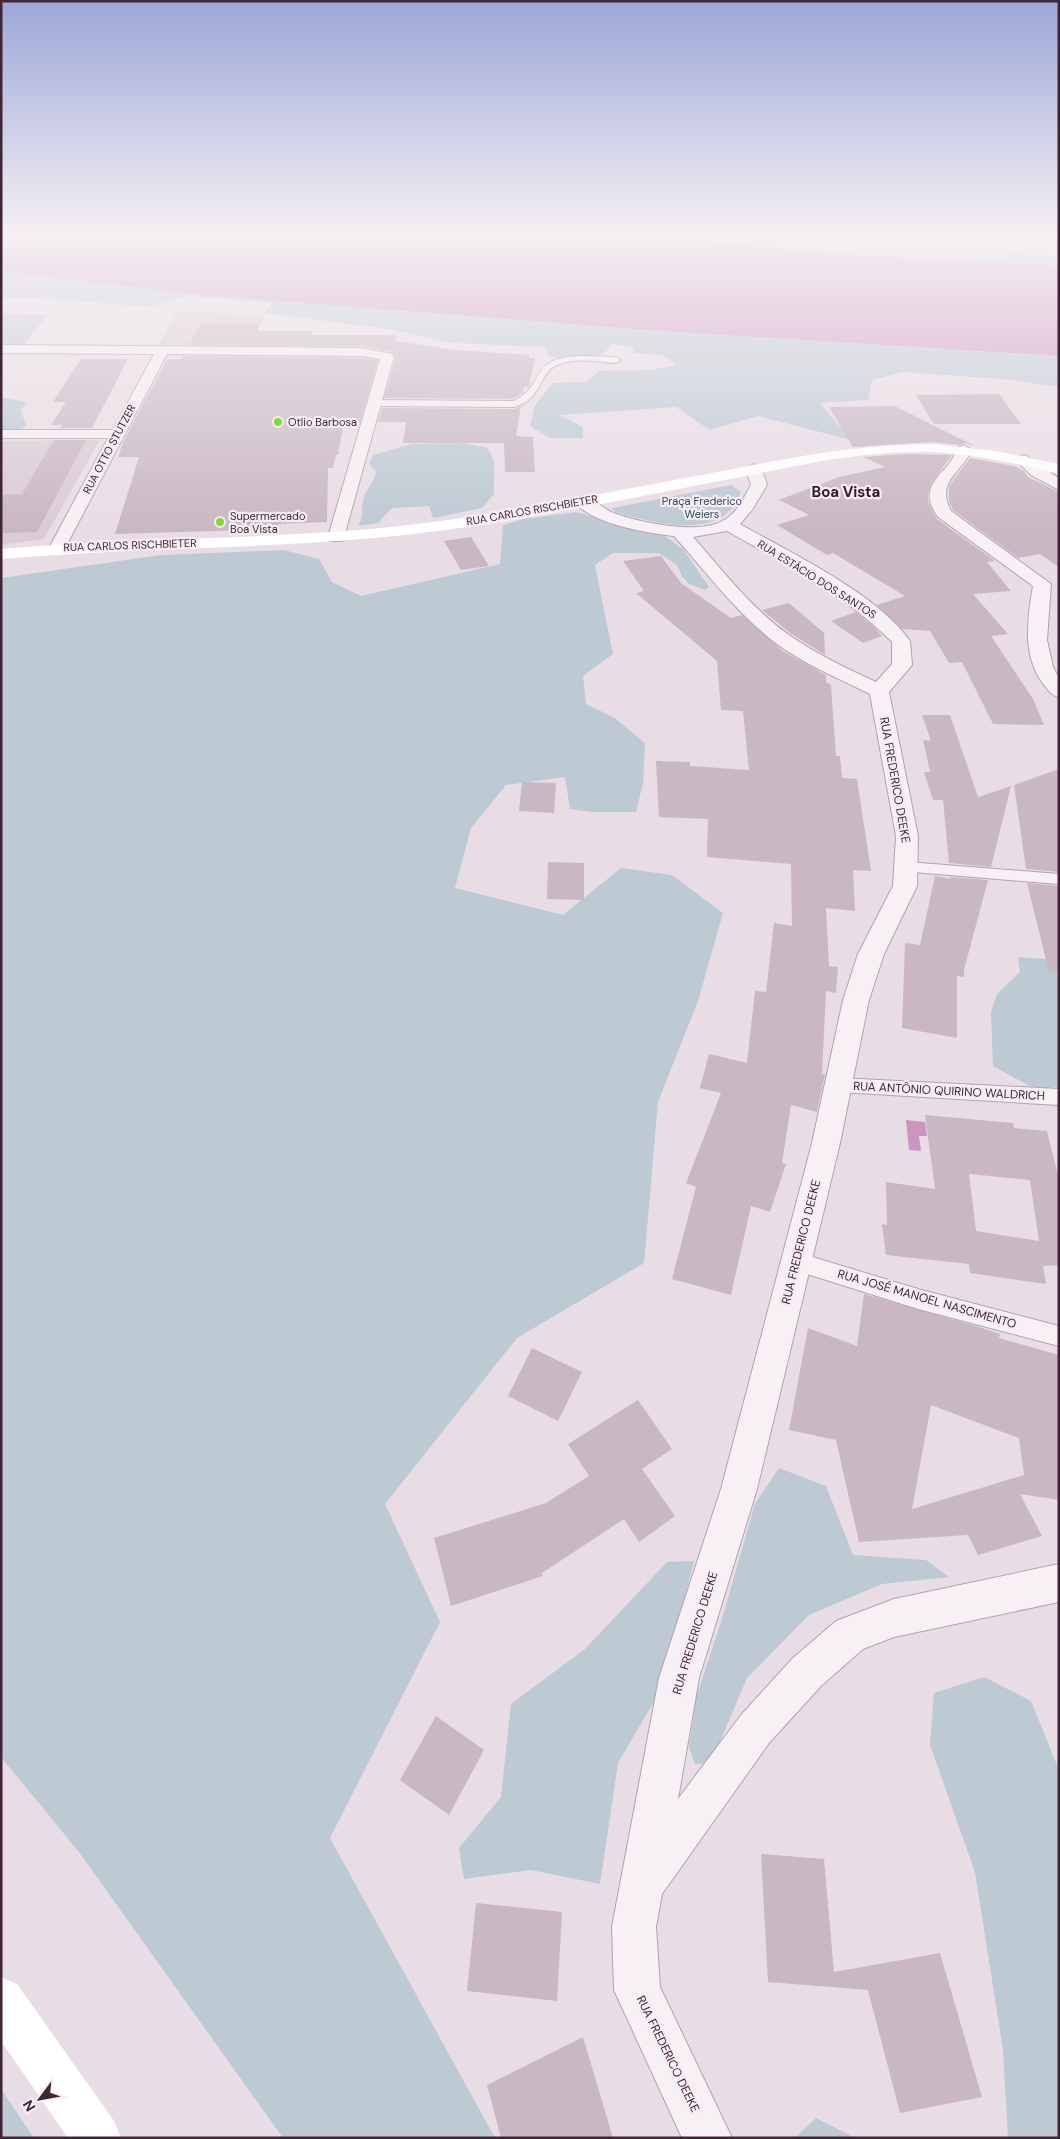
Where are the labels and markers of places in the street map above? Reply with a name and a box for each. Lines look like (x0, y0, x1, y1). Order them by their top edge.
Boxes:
place label: Otlio Barbosa (288, 415, 357, 429)
marker: Otlio Barbosa (272, 416, 284, 428)
place label: Supermercado Boa Vista (230, 509, 306, 536)
marker: Supermercado Boa Vista (214, 516, 226, 528)

